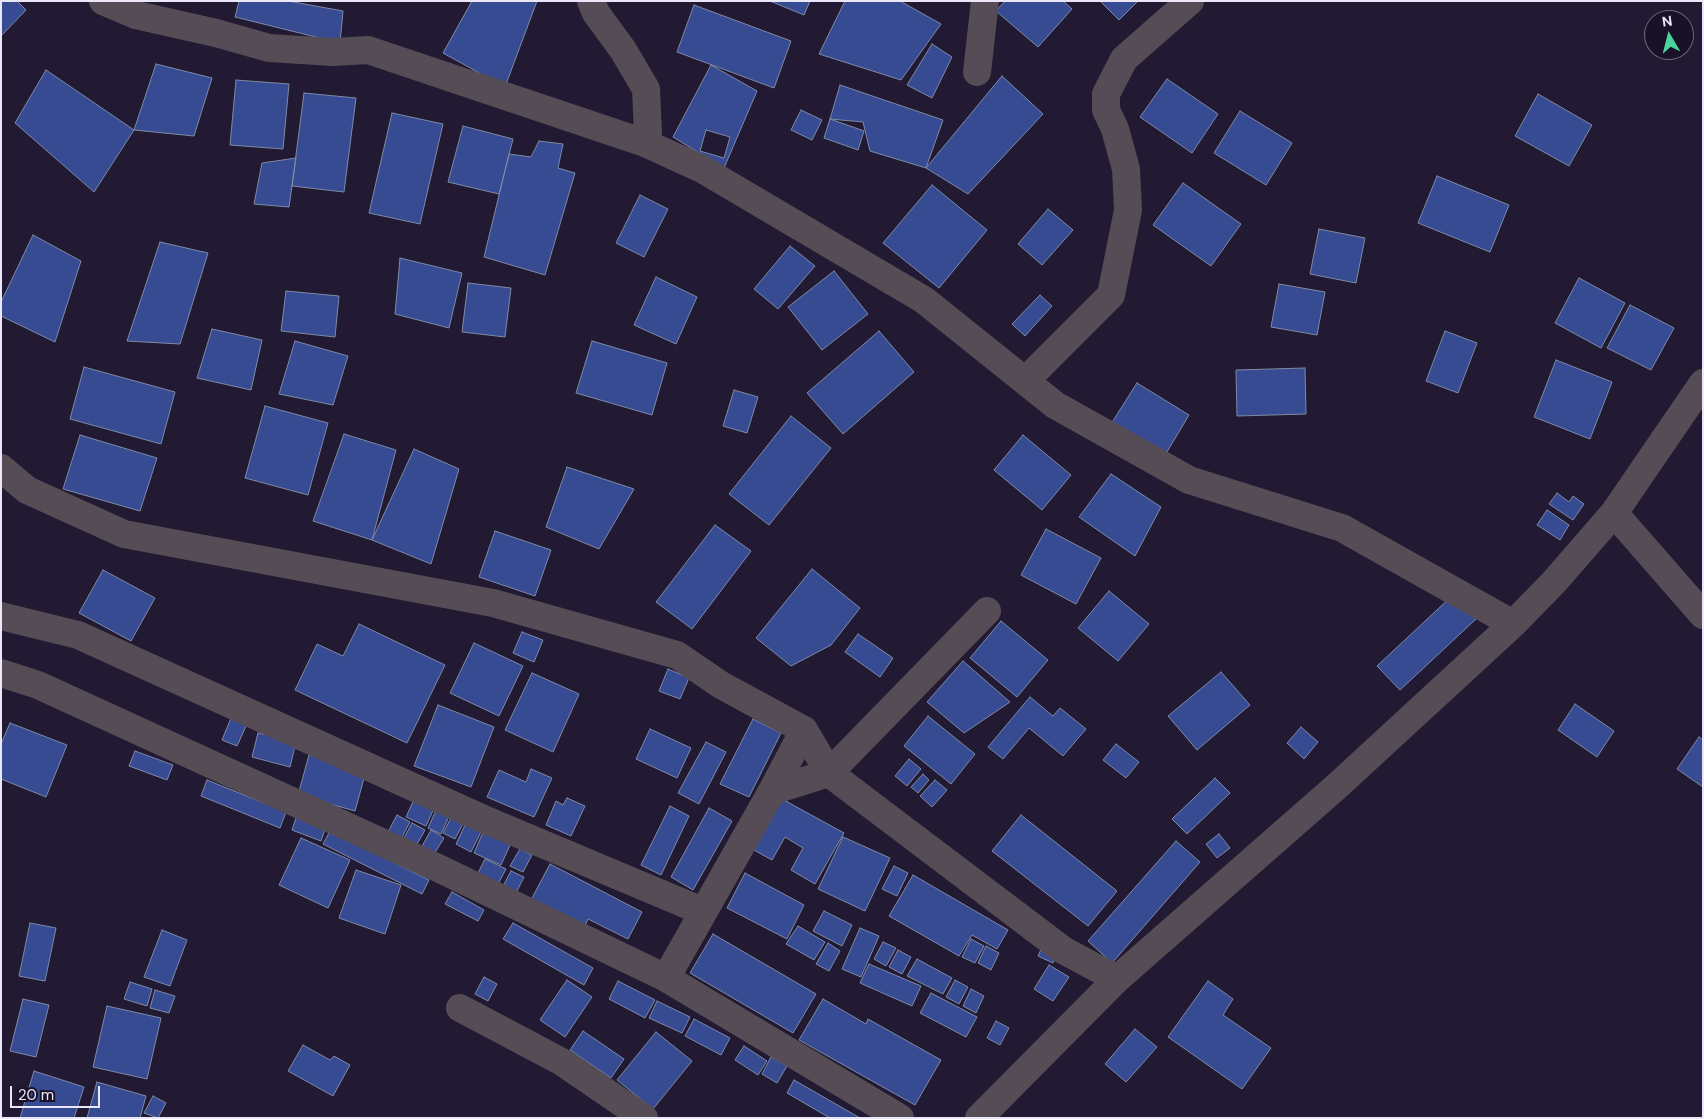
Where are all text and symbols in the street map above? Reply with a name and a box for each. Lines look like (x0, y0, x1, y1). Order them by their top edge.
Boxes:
north arrow (1644, 10, 1694, 60)
text: N (1661, 12, 1673, 31)
scale bar (12, 1076, 102, 1108)
text: 20 m (18, 1085, 54, 1105)

